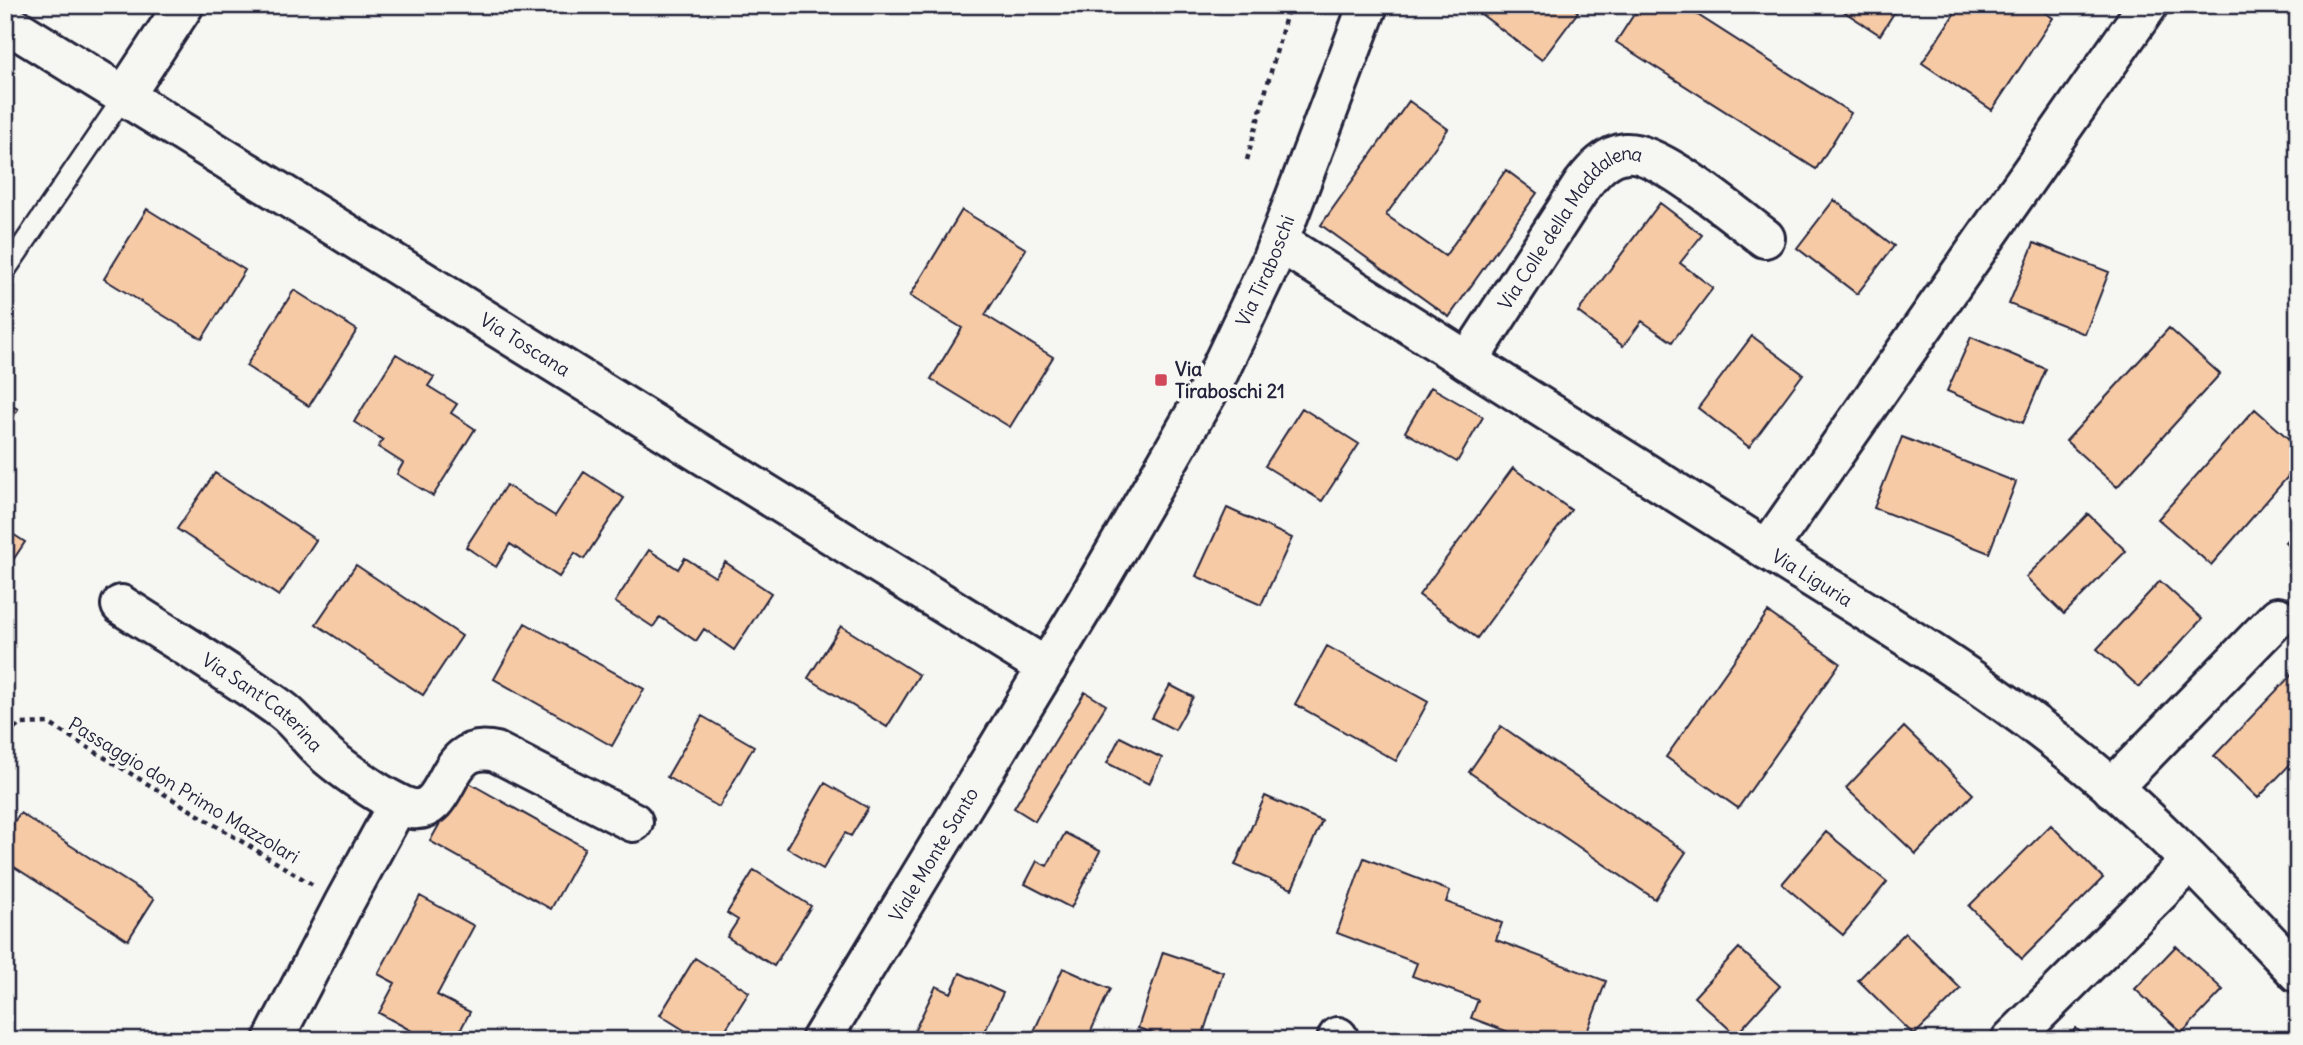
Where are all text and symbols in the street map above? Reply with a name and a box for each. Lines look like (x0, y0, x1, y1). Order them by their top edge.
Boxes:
street label: Via Colle della Maddalena (1493, 141, 1645, 314)
street label: Via Tiraboschi (1230, 212, 1299, 330)
street label: Via Toscana (476, 307, 575, 382)
place label: Via Tiraboschi 21 (1175, 357, 1285, 403)
marker: Via Tiraboschi 21 (1153, 372, 1169, 388)
street label: Via Liguria (1767, 544, 1857, 612)
street label: Via Sant'Caterina (198, 648, 328, 757)
street label: Passaggio don Primo Mazzolari (64, 711, 304, 869)
street label: Viale Monte Santo (883, 783, 983, 926)

